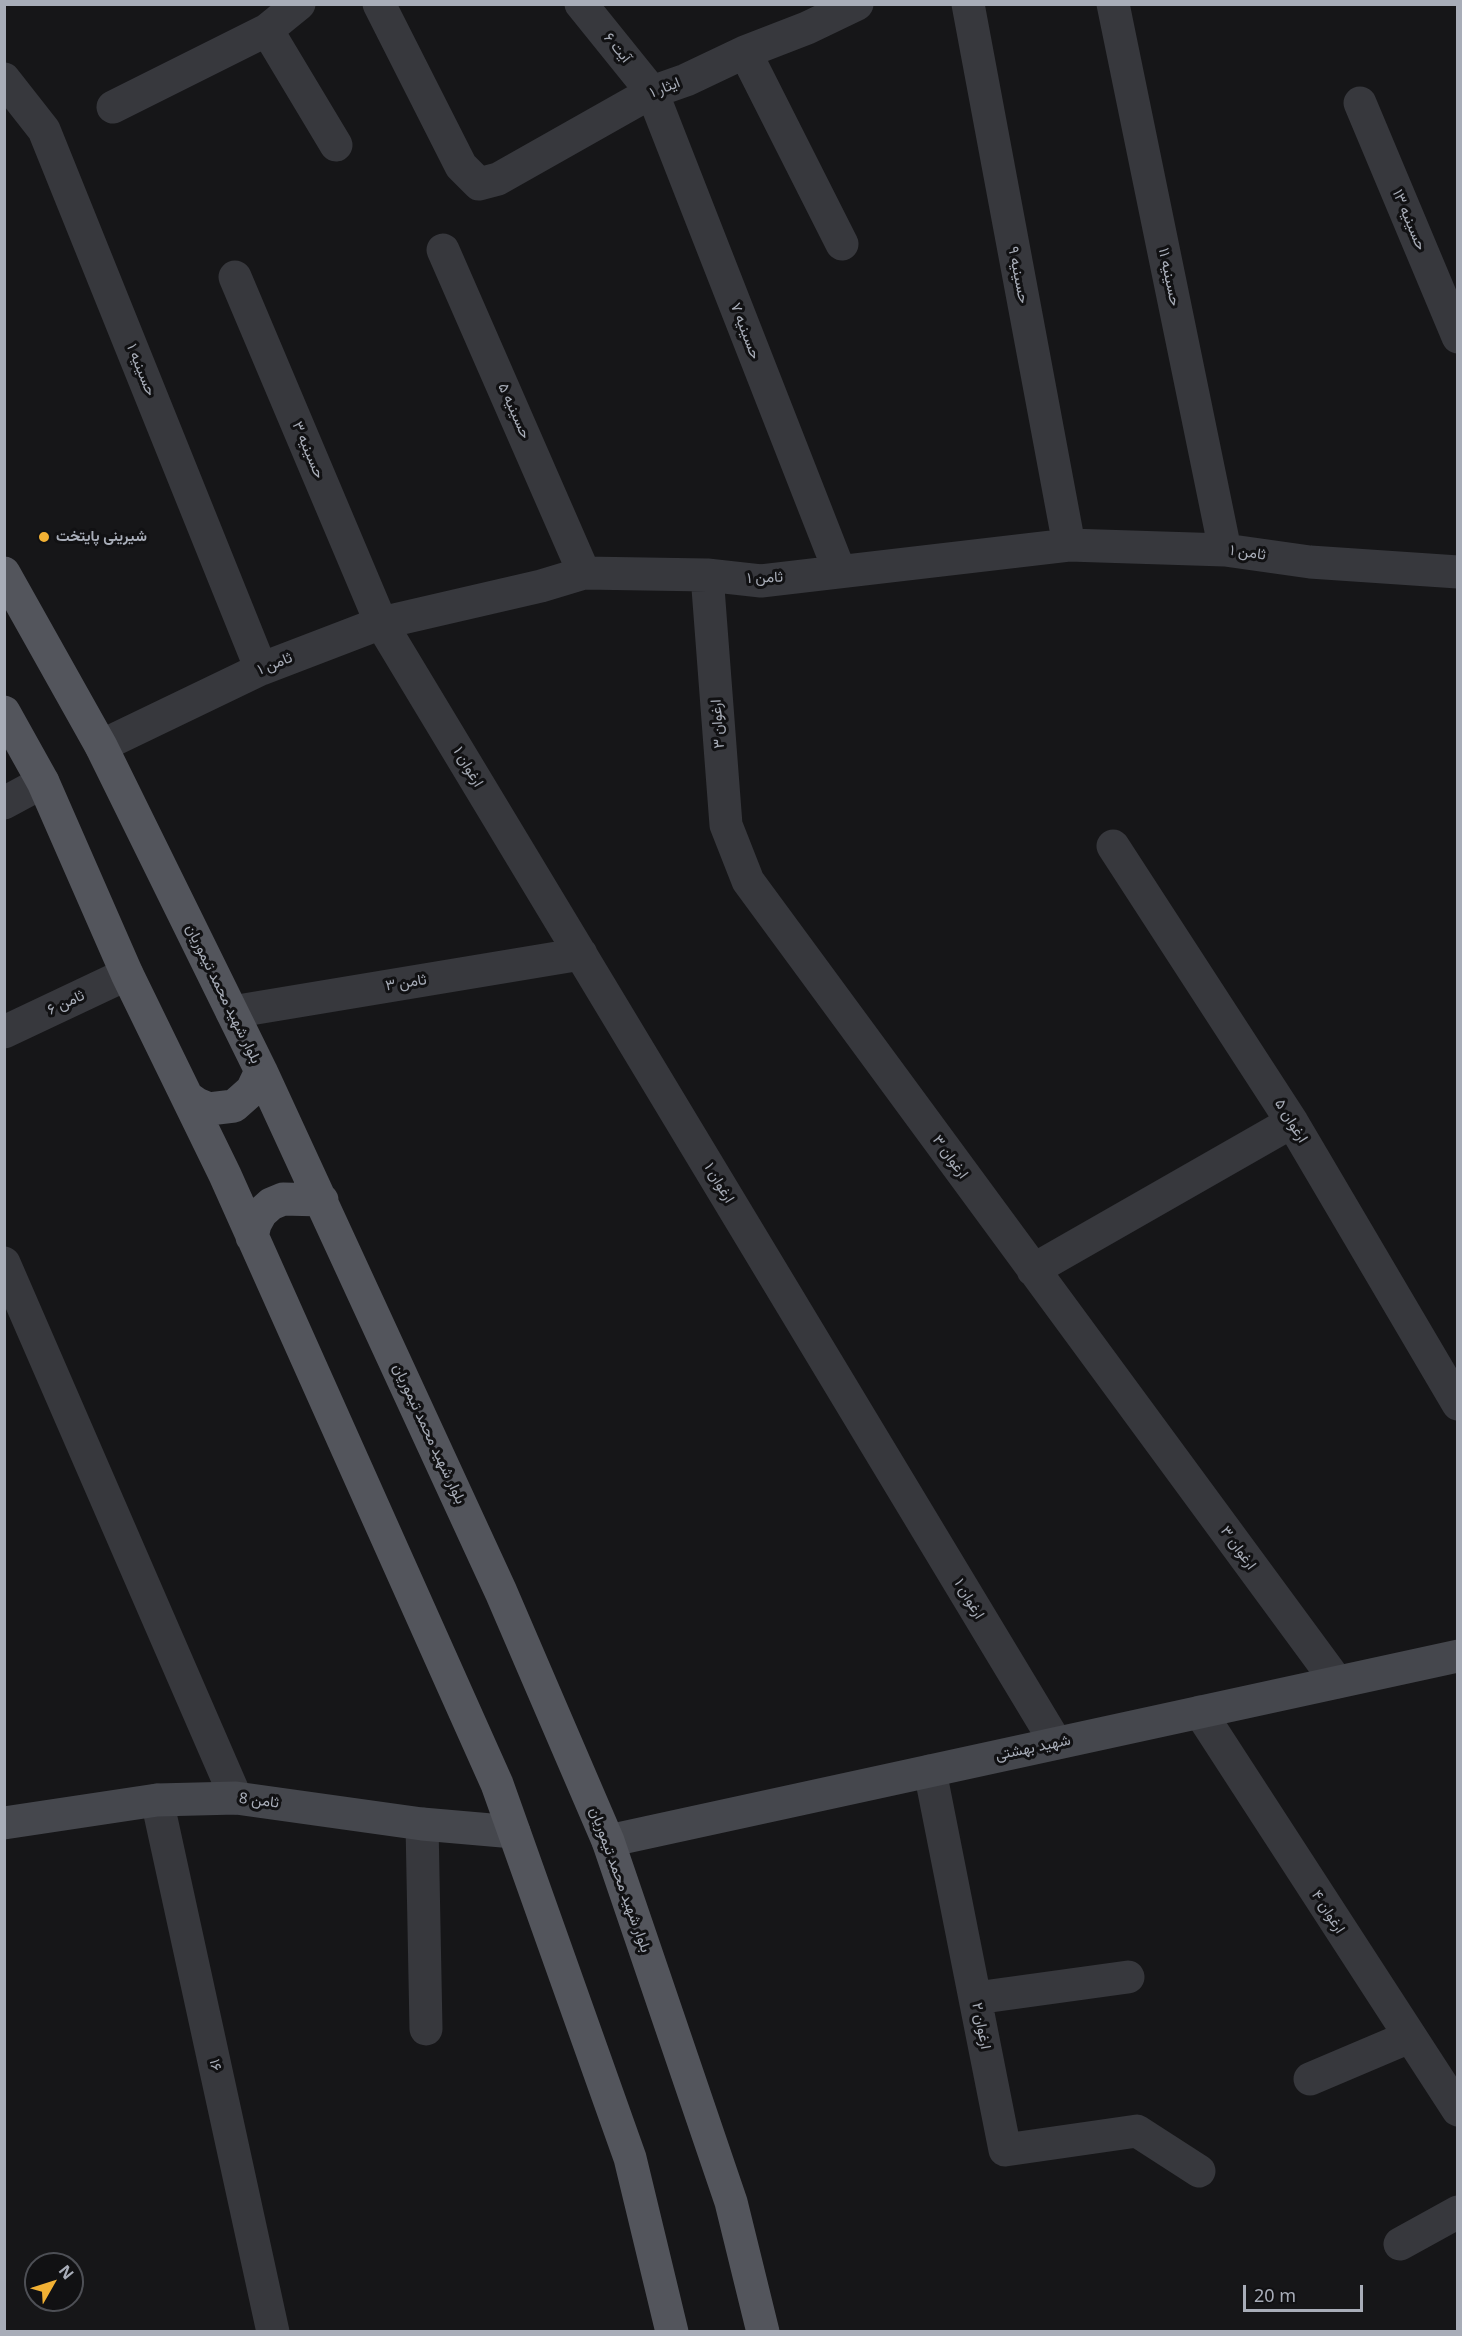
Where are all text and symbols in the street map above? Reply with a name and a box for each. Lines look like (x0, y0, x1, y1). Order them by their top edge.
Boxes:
street label: آیت ۶ (600, 29, 634, 67)
street label: ایثار ۱ (647, 74, 683, 102)
street label: حسینیه ۱۳ (1388, 187, 1430, 253)
street label: حسینیه ۹ (1004, 245, 1032, 305)
street label: حسینیه ۱۱ (1154, 246, 1184, 308)
street label: حسینیه ۷ (726, 300, 764, 362)
street label: حسینیه ۱ (122, 341, 160, 399)
street label: حسینیه ۵ (494, 380, 534, 442)
street label: حسینیه ۳ (288, 419, 328, 481)
place label: شیرینی پایتخت (56, 528, 147, 546)
marker: شیرینی پایتخت (37, 530, 51, 544)
street label: ثامن ۱ (1229, 542, 1267, 564)
street label: ثامن ۱ (747, 568, 783, 588)
street label: ثامن ۱ (255, 649, 295, 679)
street label: ارغوان ۳ (707, 699, 729, 749)
street label: ارغوان ۱ (449, 744, 487, 790)
street label: بلوار شهید محمد تیموریان (181, 921, 265, 1067)
street label: ثامن ۳ (384, 971, 428, 995)
street label: ثامن ۶ (45, 987, 87, 1019)
street label: ارغوان ۵ (1271, 1096, 1311, 1146)
street label: ارغوان ۳ (928, 1132, 972, 1182)
street label: ارغوان ۱ (700, 1160, 738, 1206)
street label: بلوار شهید محمد تیموریان (389, 1361, 469, 1507)
street label: ارغوان ۳ (1216, 1523, 1260, 1573)
street label: ارغوان ۱ (950, 1576, 988, 1622)
street label: شهید بهشتی (994, 1731, 1072, 1765)
street label: ثامن 8 (238, 1790, 280, 1812)
street label: بلوار شهید محمد تیموریان (585, 1805, 655, 1955)
street label: ارغوان ۴ (1307, 1887, 1349, 1937)
street label: ارغوان ۲ (968, 2001, 994, 2051)
street label: ۱۶ (205, 2057, 225, 2073)
north arrow (24, 2252, 84, 2312)
text: N (54, 2260, 79, 2284)
scale bar (1246, 2273, 1366, 2311)
text: 20 m (1254, 2283, 1296, 2307)

